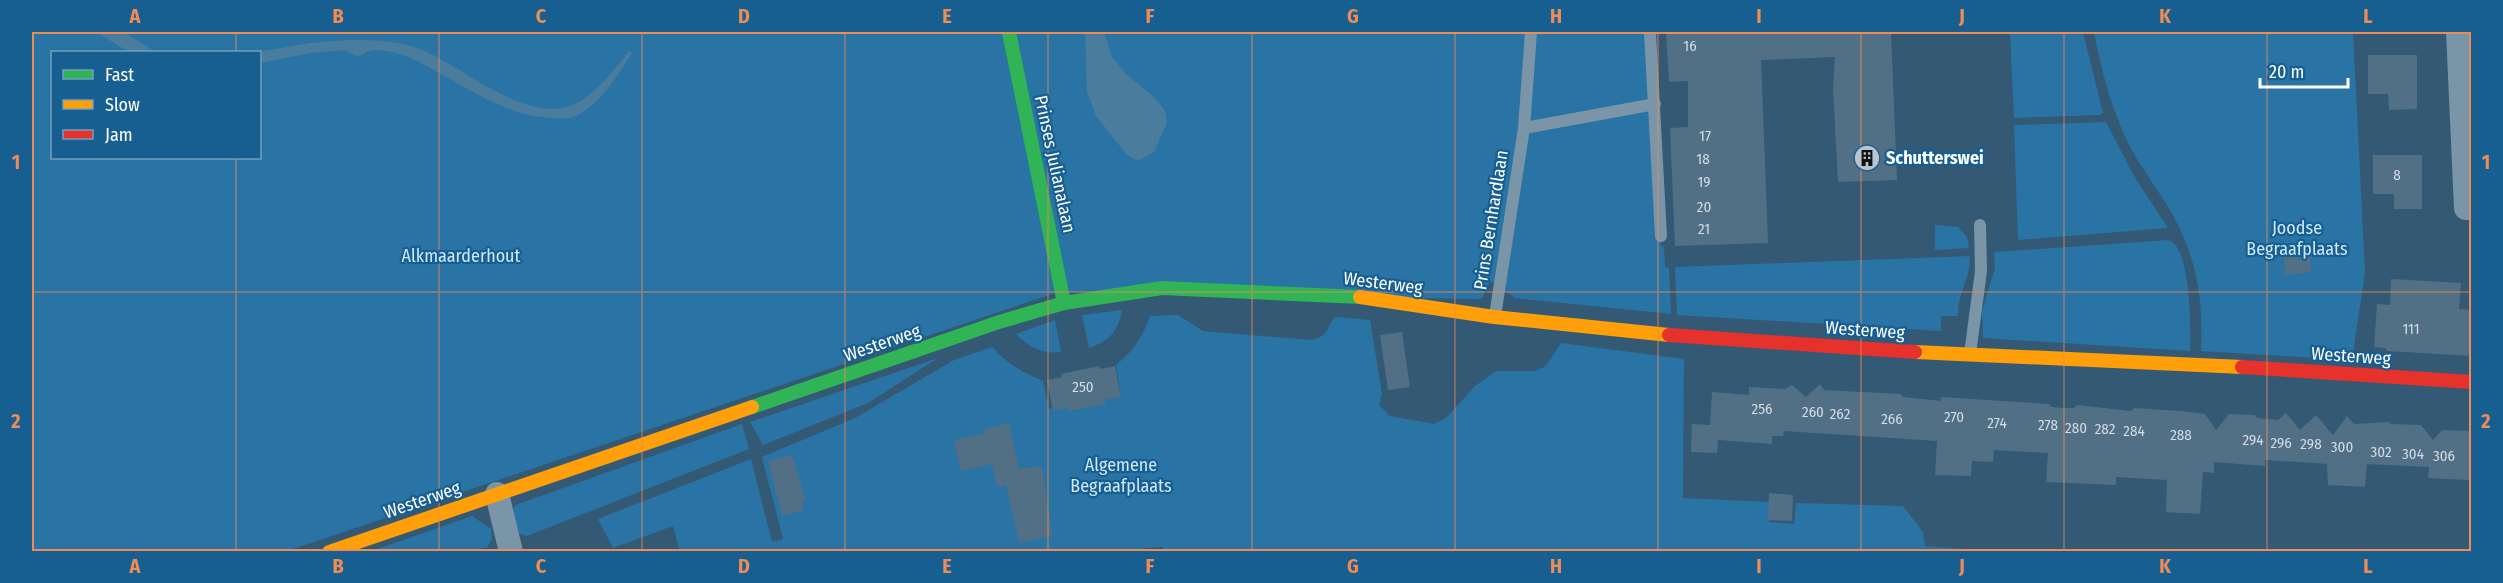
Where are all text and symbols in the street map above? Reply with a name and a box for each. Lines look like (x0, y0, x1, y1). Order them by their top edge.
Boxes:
text: A (129, 4, 142, 28)
text: B (332, 4, 344, 28)
text: C (536, 4, 547, 28)
text: D (738, 4, 750, 28)
text: E (942, 4, 952, 28)
text: F (1146, 4, 1155, 28)
text: G (1347, 4, 1359, 28)
text: H (1550, 4, 1562, 28)
text: I (1756, 4, 1762, 28)
text: J (1958, 4, 1965, 28)
text: K (2159, 4, 2171, 28)
text: L (2363, 4, 2373, 28)
house number: 16 (1683, 37, 1697, 55)
legend (51, 51, 261, 159)
scale bar (2260, 51, 2348, 89)
text: 20 m (2269, 61, 2304, 83)
text: Fast (105, 64, 134, 86)
street label: Prinses Julianalaan (1030, 93, 1080, 235)
text: Slow (105, 94, 140, 116)
text: Jam (105, 124, 133, 146)
house number: 17 (1699, 127, 1711, 145)
building icon: Schutterswei (1852, 143, 1882, 173)
place label: Schutterswei (1886, 147, 1984, 169)
street label: Prins Bernhardlaan (1469, 149, 1513, 291)
text: 1 (12, 150, 20, 174)
house number: 18 (1696, 150, 1710, 168)
text: 1 (2482, 150, 2490, 174)
house number: 8 (2393, 166, 2401, 184)
house number: 19 (1697, 173, 1711, 191)
house number: 20 (1697, 198, 1711, 216)
park label: Joodse Begraafplaats (2246, 217, 2348, 260)
house number: 21 (1698, 220, 1710, 238)
park label: Alkmaarderhout (402, 245, 521, 267)
street label: Westerweg (1342, 267, 1424, 299)
street label: Westerweg (1824, 316, 1906, 344)
street label: Westerweg (841, 319, 924, 366)
house number: 111 (2402, 320, 2420, 338)
street label: Westerweg (2310, 342, 2392, 370)
house number: 250 (1072, 378, 1094, 396)
house number: 256 (1752, 400, 1772, 418)
house number: 260 (1802, 403, 1824, 421)
house number: 262 (1830, 405, 1851, 423)
house number: 270 (1944, 408, 1964, 426)
text: 2 (10, 409, 21, 433)
text: 2 (2480, 409, 2491, 433)
house number: 266 (1881, 410, 1903, 428)
house number: 274 (1987, 414, 2007, 432)
house number: 278 (2038, 416, 2058, 434)
house number: 280 (2065, 419, 2087, 437)
house number: 282 (2095, 420, 2116, 438)
house number: 284 (2123, 422, 2145, 440)
house number: 288 (2170, 426, 2192, 444)
house number: 294 (2243, 431, 2263, 449)
house number: 296 (2270, 434, 2292, 452)
house number: 298 (2300, 435, 2322, 453)
house number: 300 (2331, 438, 2353, 456)
house number: 302 (2370, 443, 2392, 461)
house number: 304 (2402, 445, 2424, 463)
house number: 306 (2433, 447, 2455, 465)
park label: Algemene Begraafplaats (1070, 454, 1172, 497)
street label: Westerweg (381, 476, 464, 523)
text: A (129, 554, 142, 578)
text: B (332, 554, 344, 578)
text: C (536, 554, 547, 578)
text: D (738, 554, 750, 578)
text: E (942, 554, 952, 578)
text: F (1146, 554, 1155, 578)
text: G (1347, 554, 1359, 578)
text: H (1550, 554, 1562, 578)
text: I (1756, 554, 1762, 578)
text: J (1958, 554, 1965, 578)
text: K (2159, 554, 2171, 578)
text: L (2363, 554, 2373, 578)

